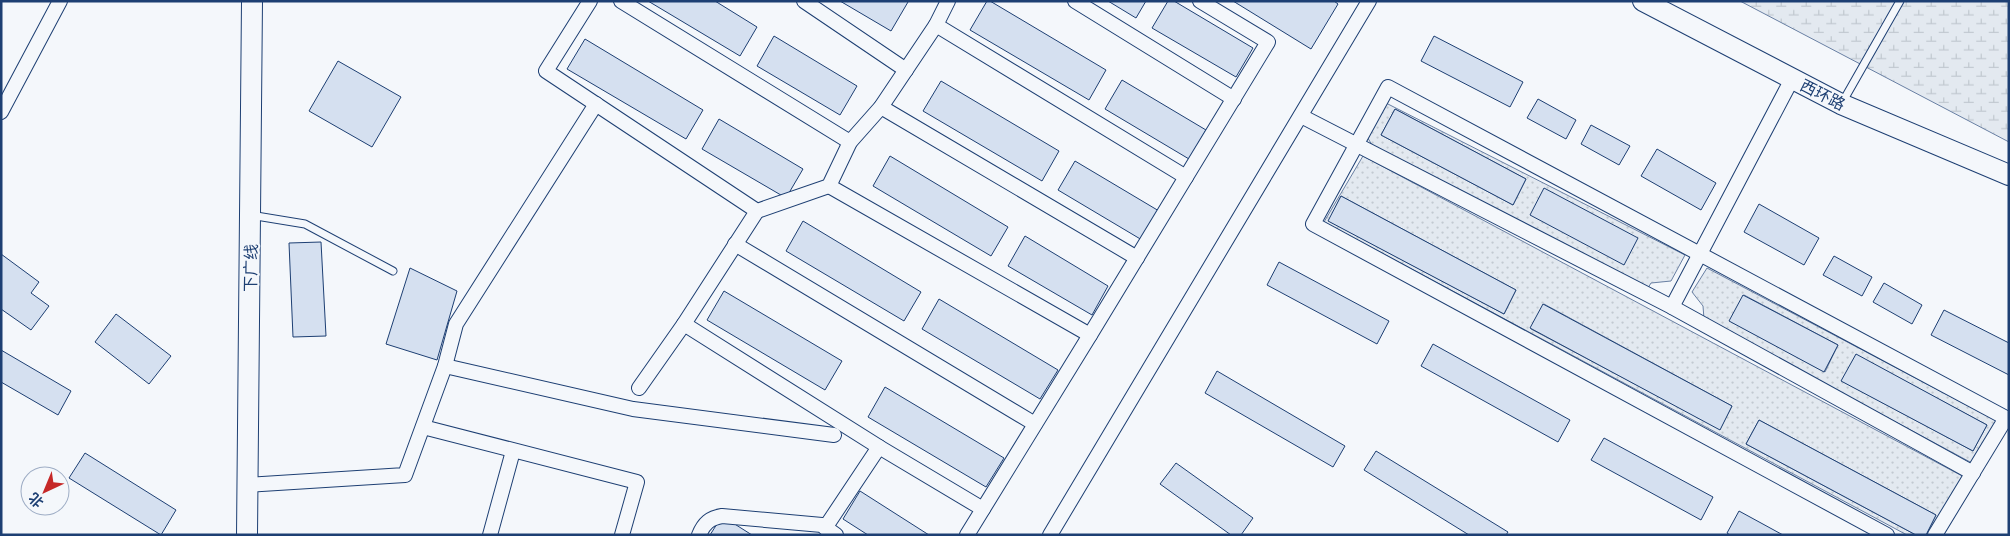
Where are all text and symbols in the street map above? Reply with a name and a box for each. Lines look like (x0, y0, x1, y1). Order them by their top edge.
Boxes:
street label: 西环路 (1797, 75, 1849, 113)
street label: 下广线 (240, 244, 260, 292)
north arrow (20, 466, 70, 516)
text: 北 (25, 490, 47, 512)

